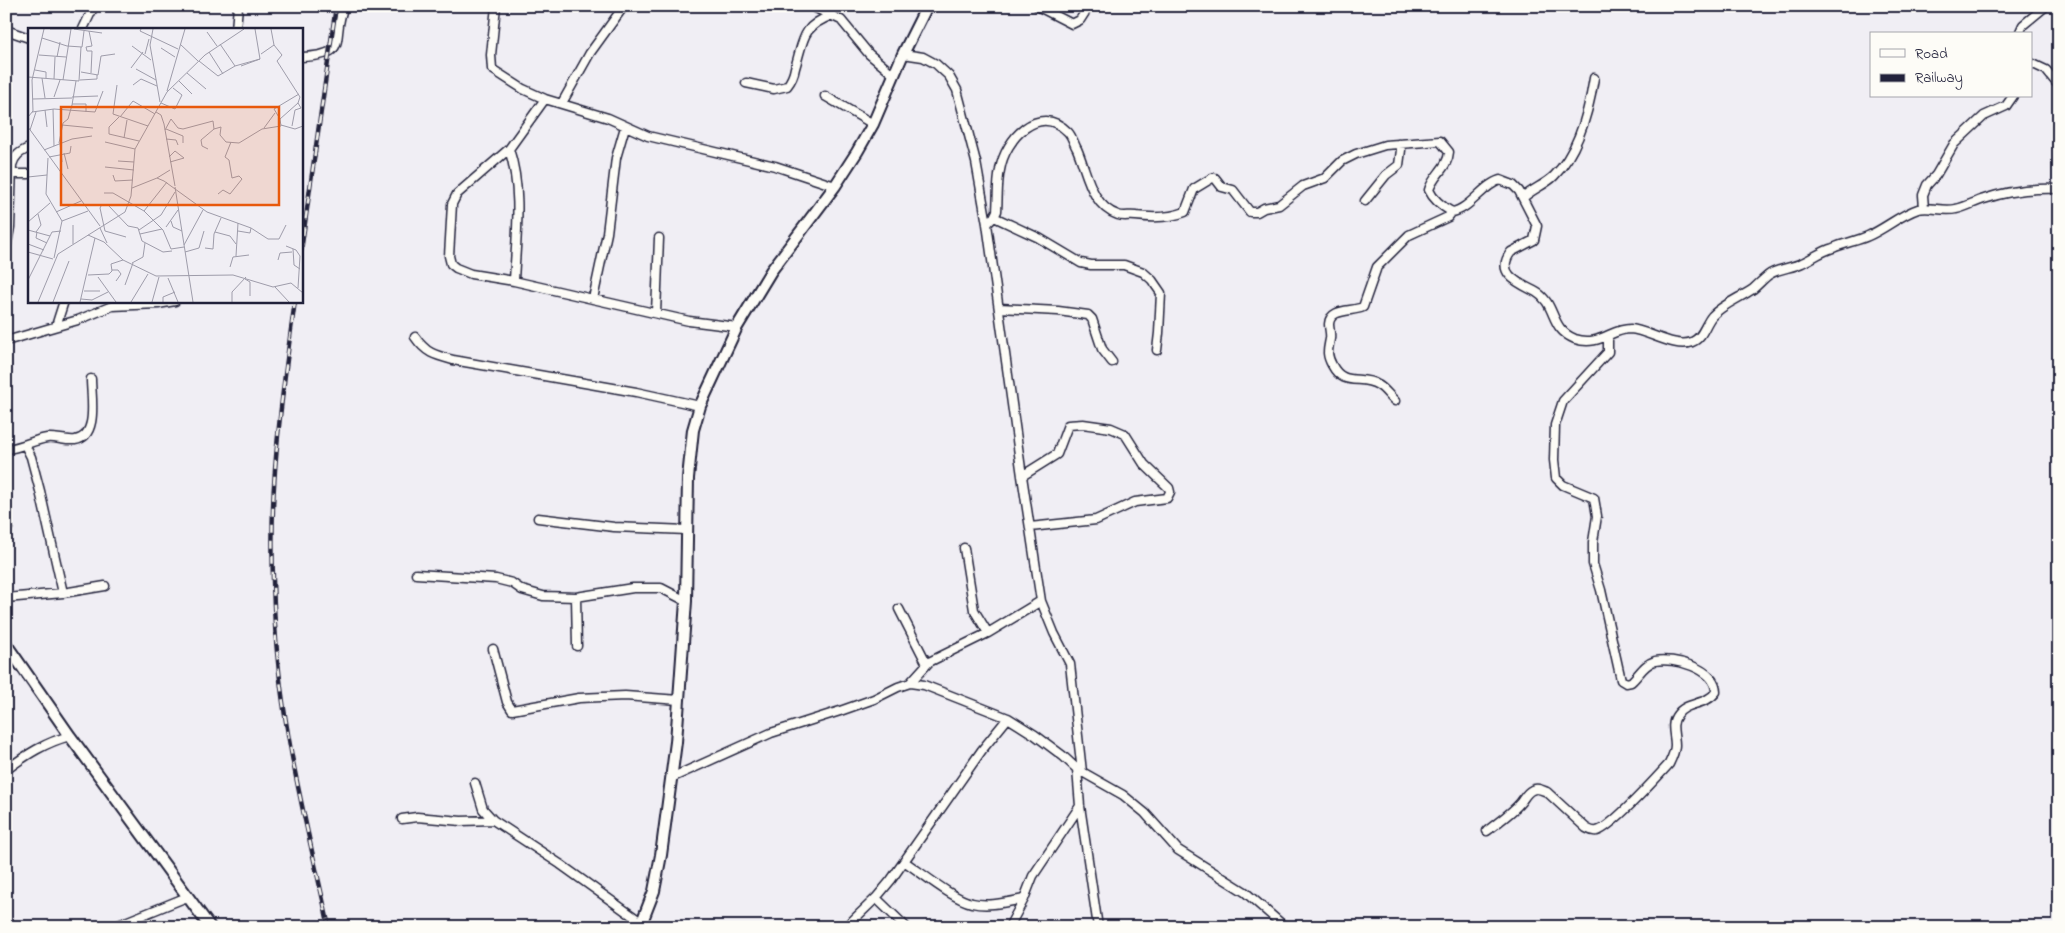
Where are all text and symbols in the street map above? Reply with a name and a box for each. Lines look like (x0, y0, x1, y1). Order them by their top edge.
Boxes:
inset map (28, 28, 302, 302)
legend (1870, 32, 2032, 98)
text: Road (1915, 43, 1948, 65)
text: Railway (1915, 67, 1963, 90)

